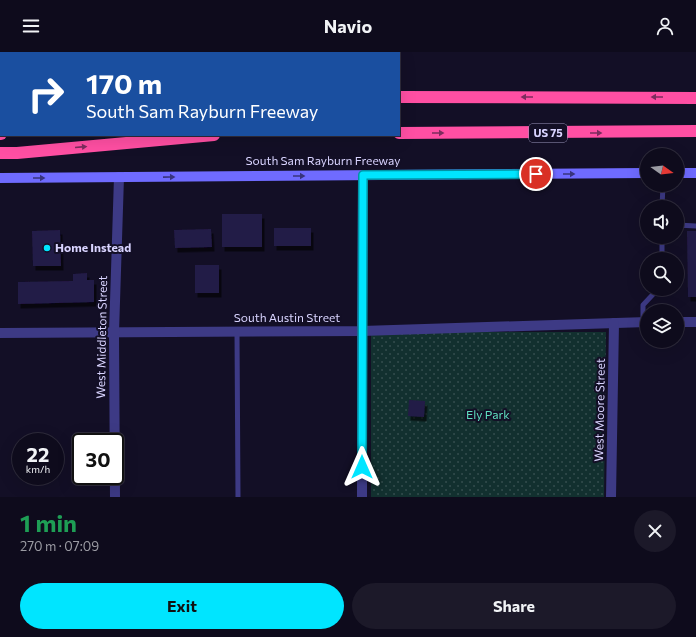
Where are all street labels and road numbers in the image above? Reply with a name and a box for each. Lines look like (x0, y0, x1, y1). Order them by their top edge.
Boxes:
road number: US 75 (529, 124, 567, 142)
street label: South Sam Rayburn Freeway (246, 153, 400, 167)
street label: West Middleton Street (93, 275, 109, 399)
street label: South Austin Street (234, 310, 340, 324)
street label: West Moore Street (591, 358, 607, 462)

